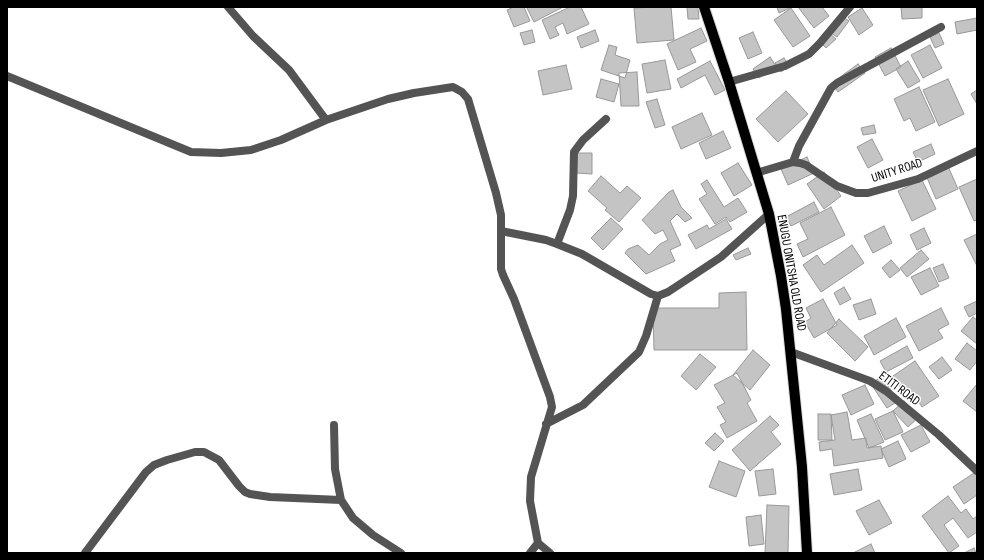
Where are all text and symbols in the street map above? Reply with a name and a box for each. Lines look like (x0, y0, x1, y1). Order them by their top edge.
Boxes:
street label: UNITY ROAD (870, 155, 924, 187)
street label: ENUGU ONITSHA OLD ROAD (773, 214, 809, 332)
street label: ETITI ROAD (875, 368, 923, 410)

